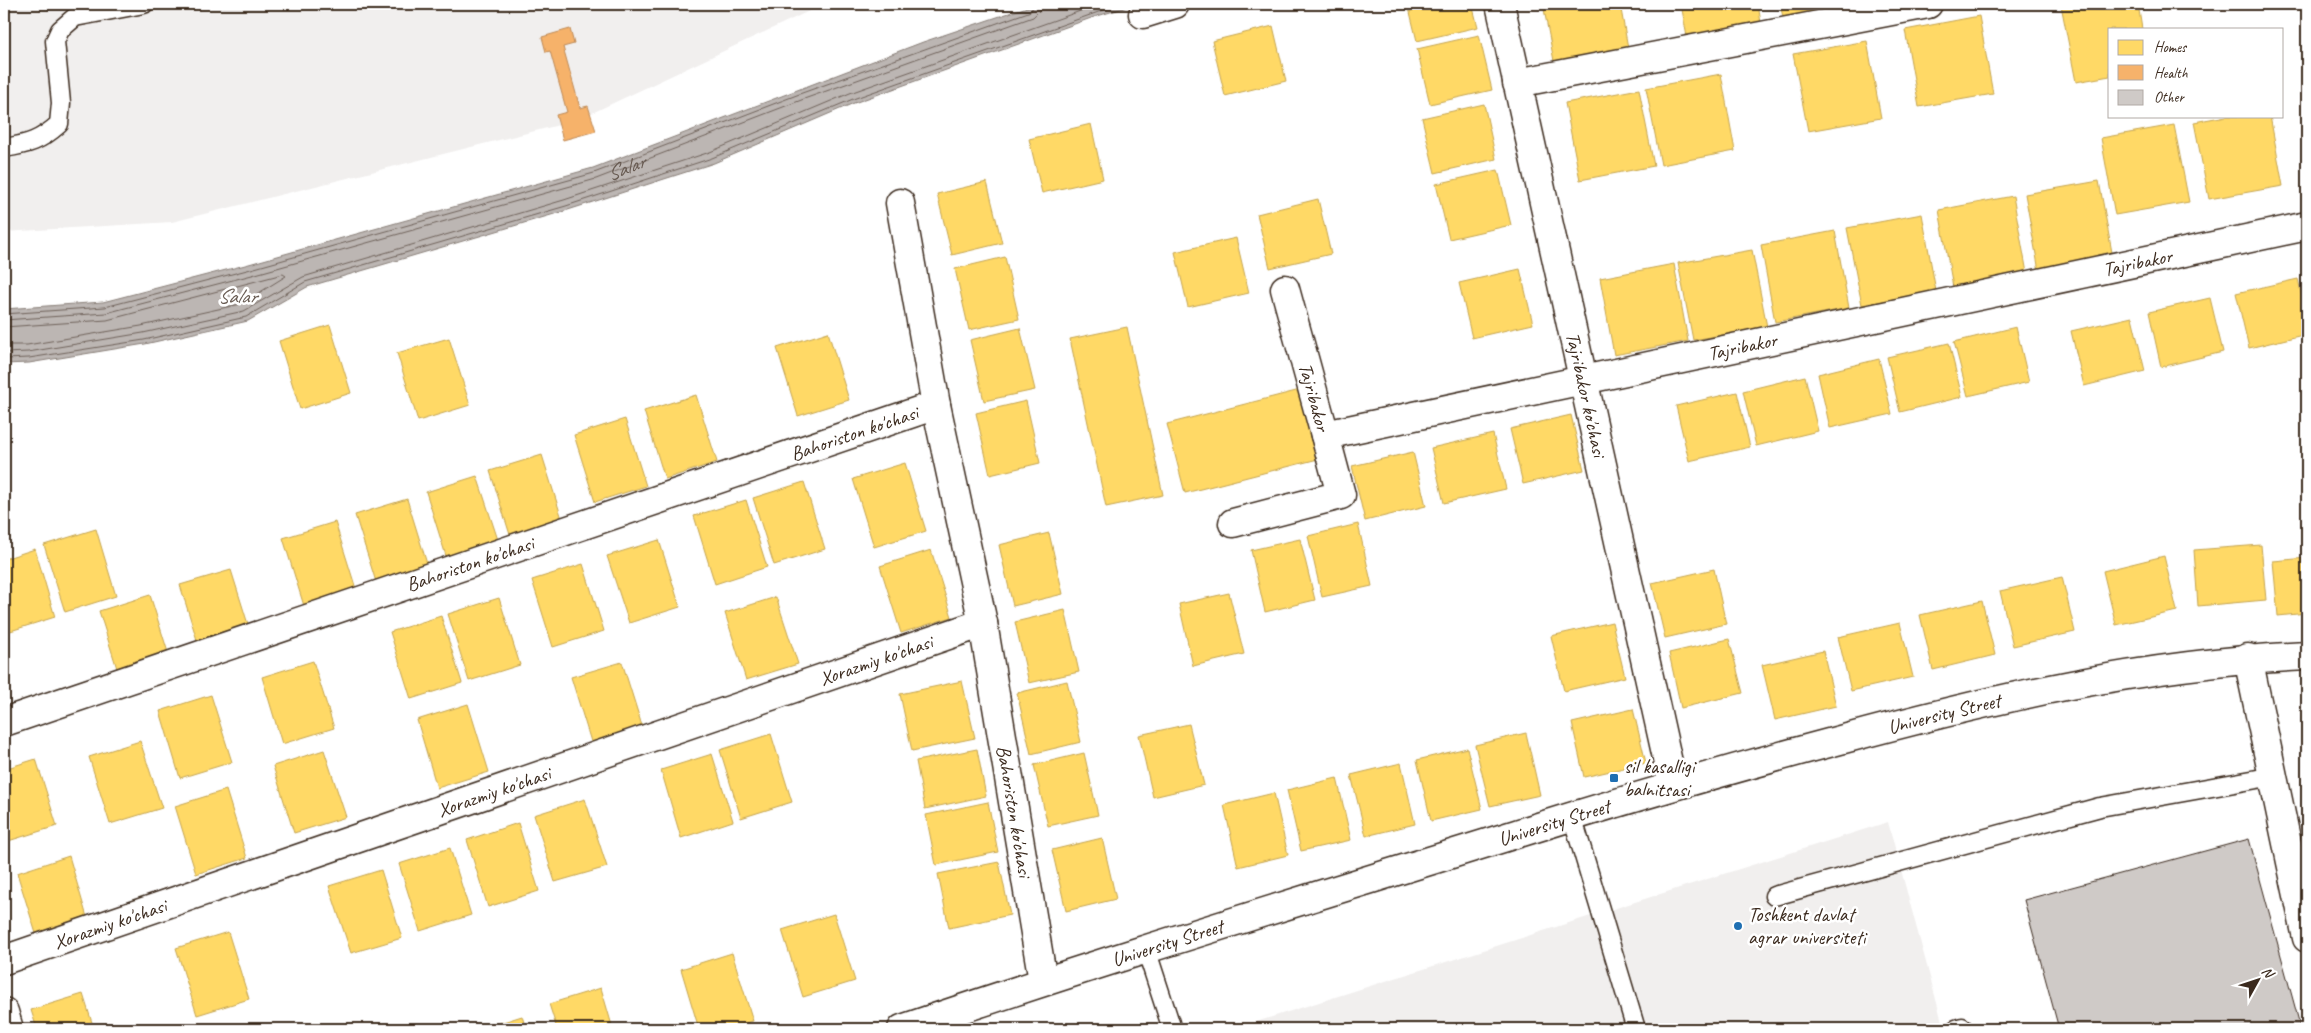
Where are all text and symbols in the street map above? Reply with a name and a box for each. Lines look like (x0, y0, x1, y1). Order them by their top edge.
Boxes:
legend (2108, 28, 2284, 118)
text: Homes (2154, 38, 2188, 57)
text: Health (2154, 64, 2188, 83)
text: Other (2154, 88, 2185, 107)
water label: Salar (603, 147, 652, 187)
street label: Tajribakor (2101, 242, 2176, 282)
water label: Salar (218, 283, 260, 309)
street label: Tajribakor (1706, 326, 1781, 366)
street label: Tajribakor ko'chasi (1561, 330, 1613, 461)
street label: Tajribakor (1293, 360, 1336, 436)
street label: Bahoriston ko'chasi (787, 399, 923, 466)
street label: Bahoriston ko'chasi (403, 530, 539, 597)
street label: Xorazmiy ko'chasi (816, 628, 938, 691)
street label: University Street (1885, 687, 2006, 739)
street label: Bahoriston ko'chasi (991, 744, 1038, 881)
place label: sil kasalligi balnitsasi (1624, 754, 1697, 802)
street label: Xorazmiy ko'chasi (434, 760, 556, 822)
marker: sil kasalligi balnitsasi (1608, 772, 1620, 784)
street label: University Street (1495, 792, 1616, 851)
street label: Xorazmiy ko'chasi (50, 892, 172, 955)
place label: Toshkent davlat agrar universiteti (1748, 902, 1868, 950)
street label: University Street (1109, 912, 1229, 972)
marker: Toshkent davlat agrar universiteti (1732, 920, 1744, 932)
north arrow (2234, 956, 2284, 1006)
text: N (2258, 963, 2278, 983)

